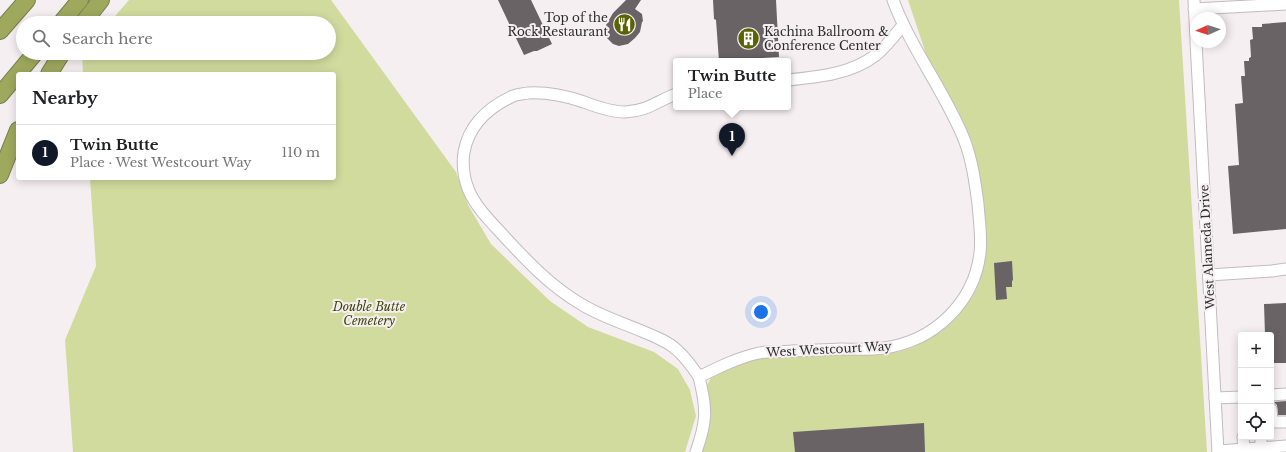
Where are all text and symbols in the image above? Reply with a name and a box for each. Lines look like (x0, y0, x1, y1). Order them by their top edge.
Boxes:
place label: Top of the Rock Restaurant (508, 10, 608, 39)
restaurant icon: Top of the Rock Restaurant (611, 11, 637, 37)
north arrow (1190, 12, 1226, 48)
search box (16, 16, 336, 60)
place label: Kachina Ballroom & Conference Center (764, 24, 889, 53)
building icon: Kachina Ballroom & Conference Center (735, 25, 761, 51)
icon: search (30, 27, 52, 49)
text: Search here (62, 29, 153, 48)
popup (673, 58, 791, 110)
text: Twin Butte (688, 66, 776, 85)
text: Place (688, 85, 723, 102)
text: Nearby (32, 88, 98, 109)
pin: 1 (719, 123, 745, 156)
text: Twin Butte (70, 135, 158, 154)
text: 1 (42, 144, 48, 161)
text: 110 m (281, 144, 320, 161)
text: Place · West Westcourt Way (70, 154, 252, 171)
street label: West Alameda Drive (1196, 184, 1218, 311)
park label: Double Butte Cemetery (332, 299, 406, 328)
your location (751, 302, 771, 322)
map controls (1238, 332, 1274, 440)
button: + (1238, 332, 1274, 368)
street label: West Westcourt Way (765, 338, 892, 360)
button: − (1238, 368, 1274, 404)
button: locate (1238, 404, 1274, 440)

